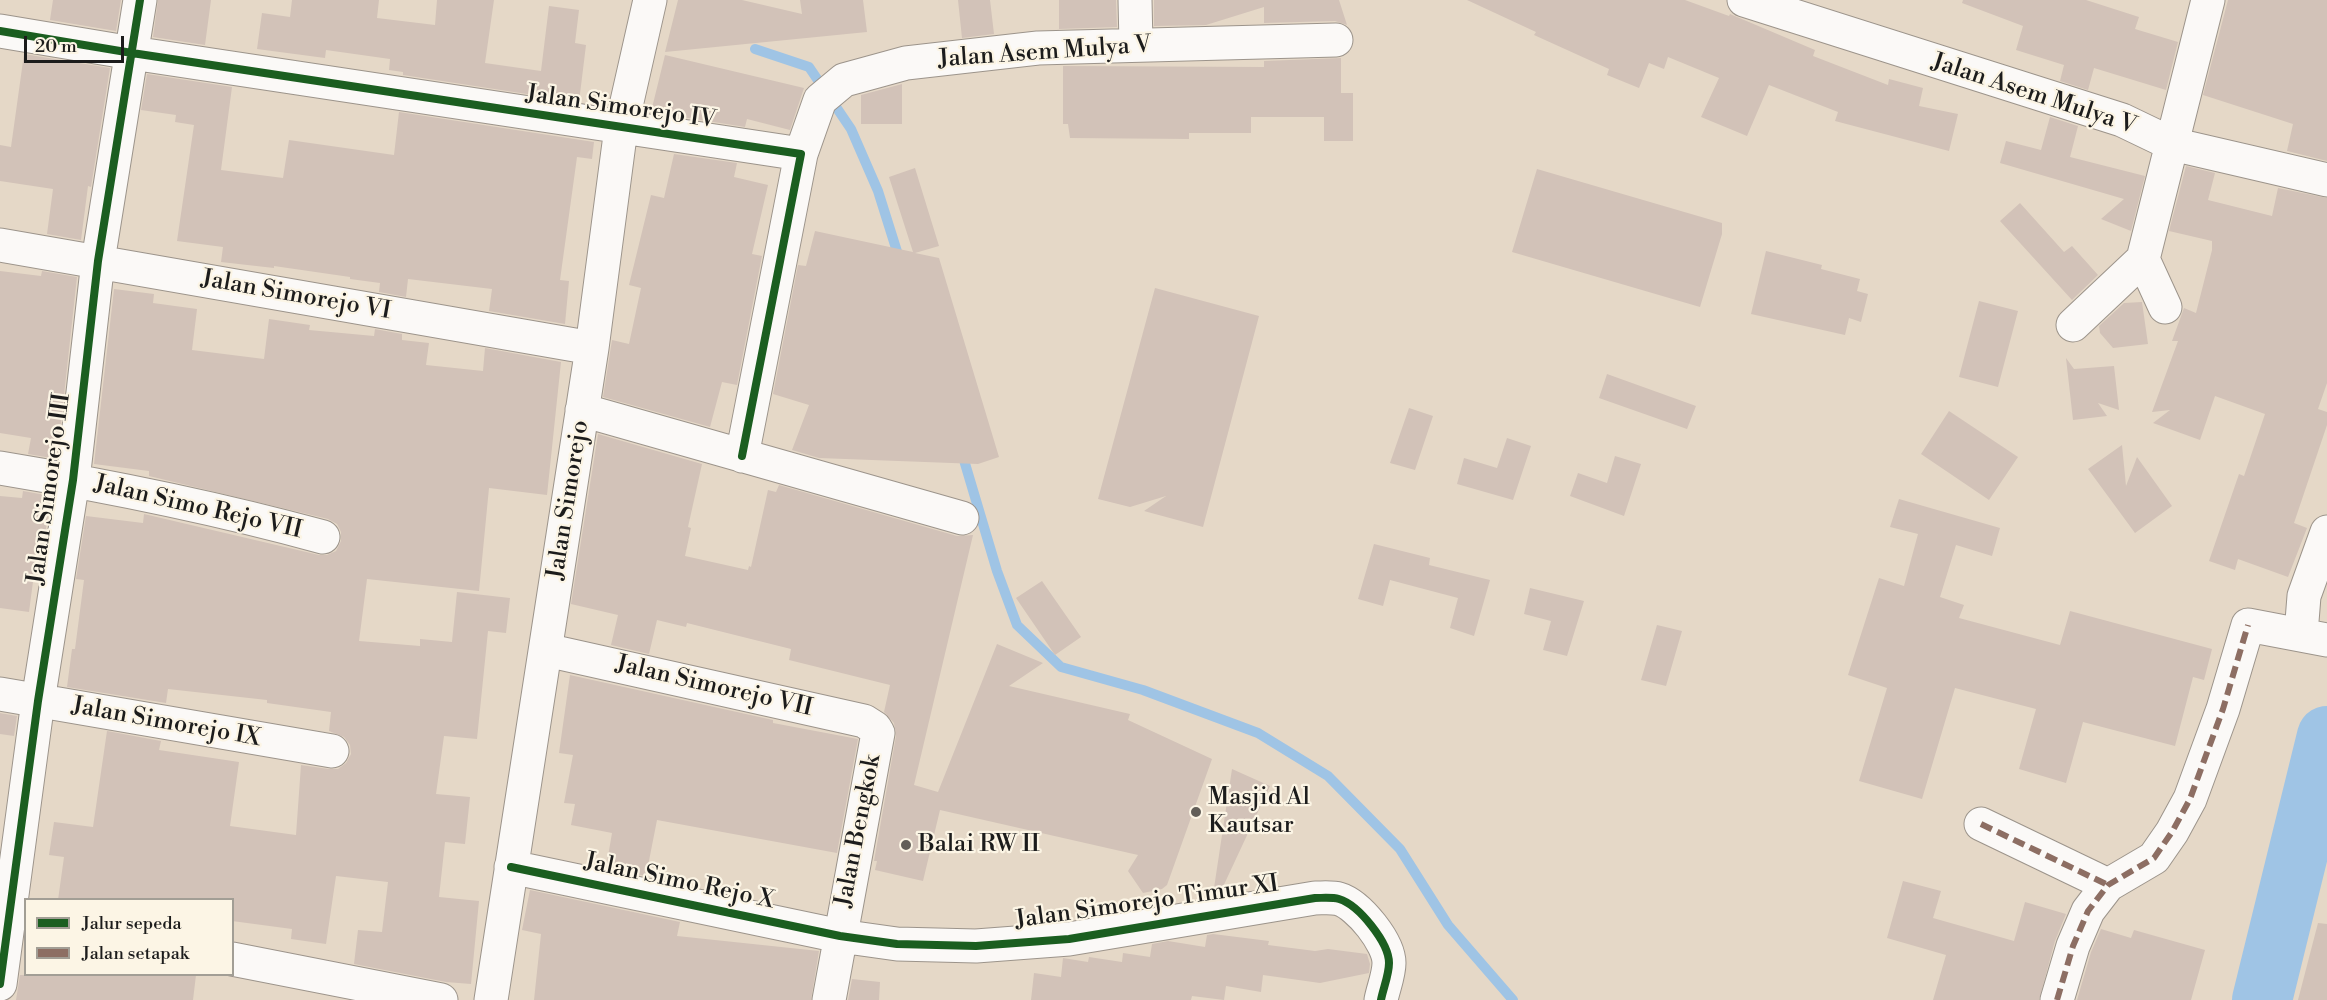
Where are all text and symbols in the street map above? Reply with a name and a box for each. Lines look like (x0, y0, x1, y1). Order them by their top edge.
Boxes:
scale bar (27, 24, 128, 62)
street label: Jalan Asem Mulya V (937, 31, 1153, 75)
text: 20 m (35, 35, 77, 58)
street label: Jalan Asem Mulya V (1928, 48, 2140, 142)
street label: Jalan Simorejo IV (524, 80, 718, 136)
street label: Jalan Simorejo VI (199, 265, 393, 327)
street label: Jalan Simorejo III (22, 391, 78, 587)
street label: Jalan Simorejo (542, 418, 596, 582)
street label: Jalan Simo Rejo VII (91, 470, 305, 546)
street label: Jalan Simorejo VII (613, 650, 815, 724)
street label: Jalan Simorejo IX (69, 692, 263, 754)
street label: Jalan Bengkok (830, 752, 888, 910)
place label: Masjid Al Kautsar (1208, 784, 1310, 840)
marker: Masjid Al Kautsar (1189, 805, 1203, 819)
place label: Balai RW II (918, 831, 1040, 859)
marker: Balai RW II (899, 838, 913, 852)
street label: Jalan Simo Rejo X (582, 848, 776, 916)
street label: Jalan Simorejo Timur XI (1013, 870, 1281, 936)
legend (24, 898, 234, 976)
text: Jalur sepeda (82, 912, 182, 935)
text: Jalan setapak (82, 942, 189, 965)

